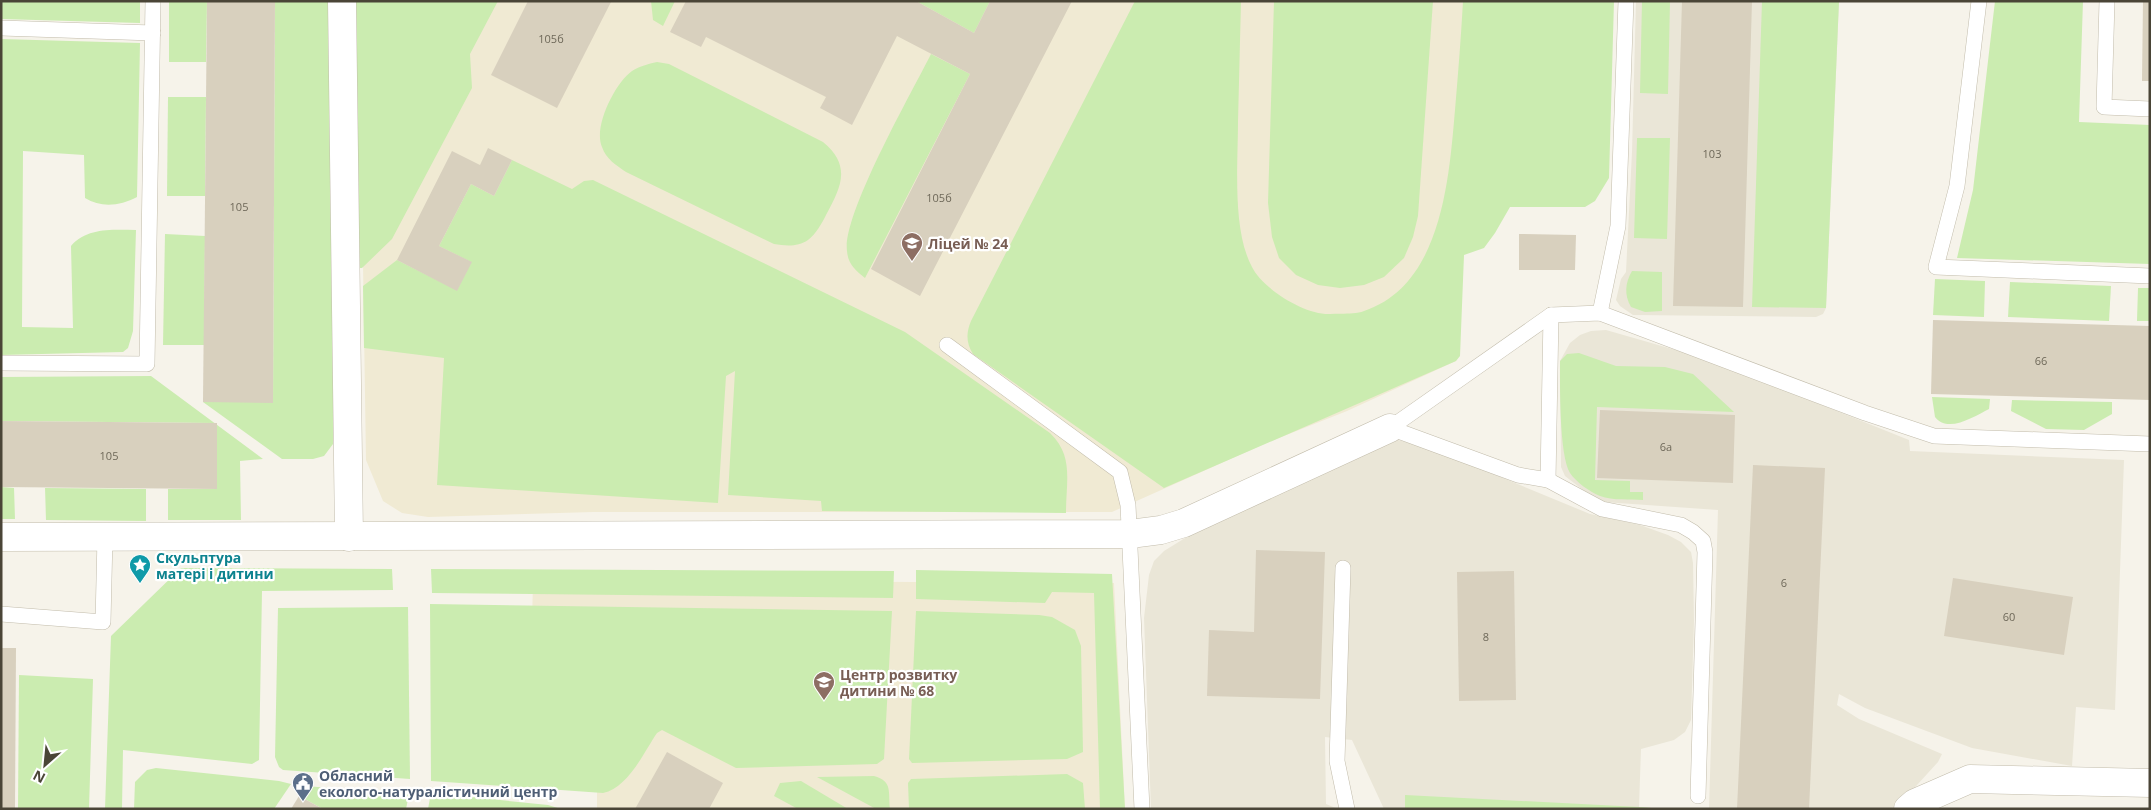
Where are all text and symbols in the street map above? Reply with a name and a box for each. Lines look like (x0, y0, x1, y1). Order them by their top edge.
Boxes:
house number: 105б (538, 31, 564, 46)
house number: 103 (1703, 146, 1721, 161)
house number: 105б (926, 190, 952, 205)
house number: 105 (230, 199, 248, 214)
school or university icon: Ліцей № 24 (900, 231, 924, 262)
place label: Ліцей № 24 (928, 234, 1008, 253)
house number: 66 (2035, 353, 2047, 368)
house number: 6а (1660, 439, 1672, 454)
house number: 105 (100, 448, 118, 463)
place label: Скульптура матері і дитини (156, 548, 274, 583)
place icon: Скульптура матері і дитини (128, 553, 152, 584)
house number: 6 (1781, 575, 1787, 590)
house number: 60 (2003, 609, 2015, 624)
house number: 8 (1483, 629, 1489, 644)
place label: Центр розвитку дитини № 68 (840, 665, 957, 700)
school or university icon: Центр розвитку дитини № 68 (812, 670, 836, 701)
north arrow (20, 740, 70, 790)
text: N (29, 766, 48, 788)
place label: Обласний еколого-натуралістичний центр (319, 766, 557, 801)
public building icon: Обласний еколого-натуралістичний центр (291, 771, 315, 802)

